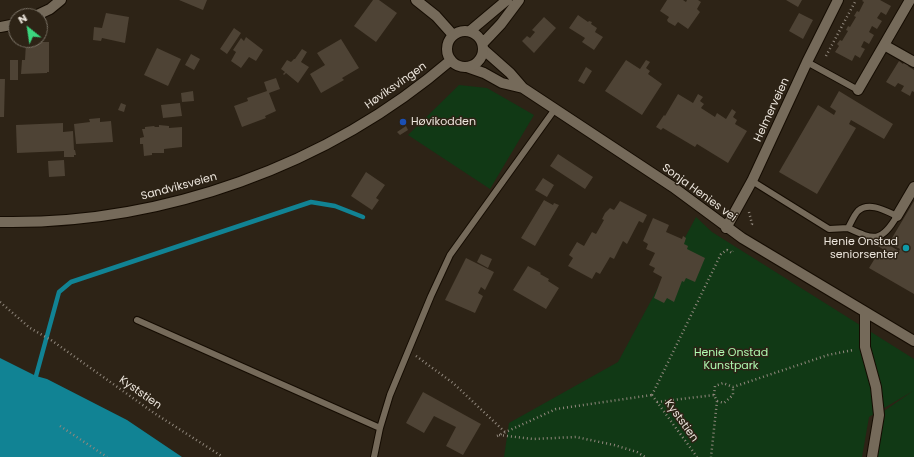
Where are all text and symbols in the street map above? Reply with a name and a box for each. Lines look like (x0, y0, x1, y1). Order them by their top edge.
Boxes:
north arrow (8, 8, 48, 48)
text: N (15, 9, 30, 27)
street label: Høviksvingen (363, 60, 429, 112)
street label: Helmerveien (751, 76, 793, 144)
place label: Høvikodden (411, 115, 476, 129)
marker: Høvikodden (398, 117, 408, 127)
street label: Sonja Henies vei (659, 162, 739, 224)
street label: Sandviksveien (140, 171, 218, 203)
place label: Henie Onstad seniorsenter (824, 235, 898, 261)
marker: Henie Onstad seniorsenter (901, 243, 911, 253)
park label: Henie Onstad Kunstpark (694, 346, 768, 372)
street label: Kyststien (116, 374, 164, 412)
street label: Kyststien (661, 397, 701, 445)

